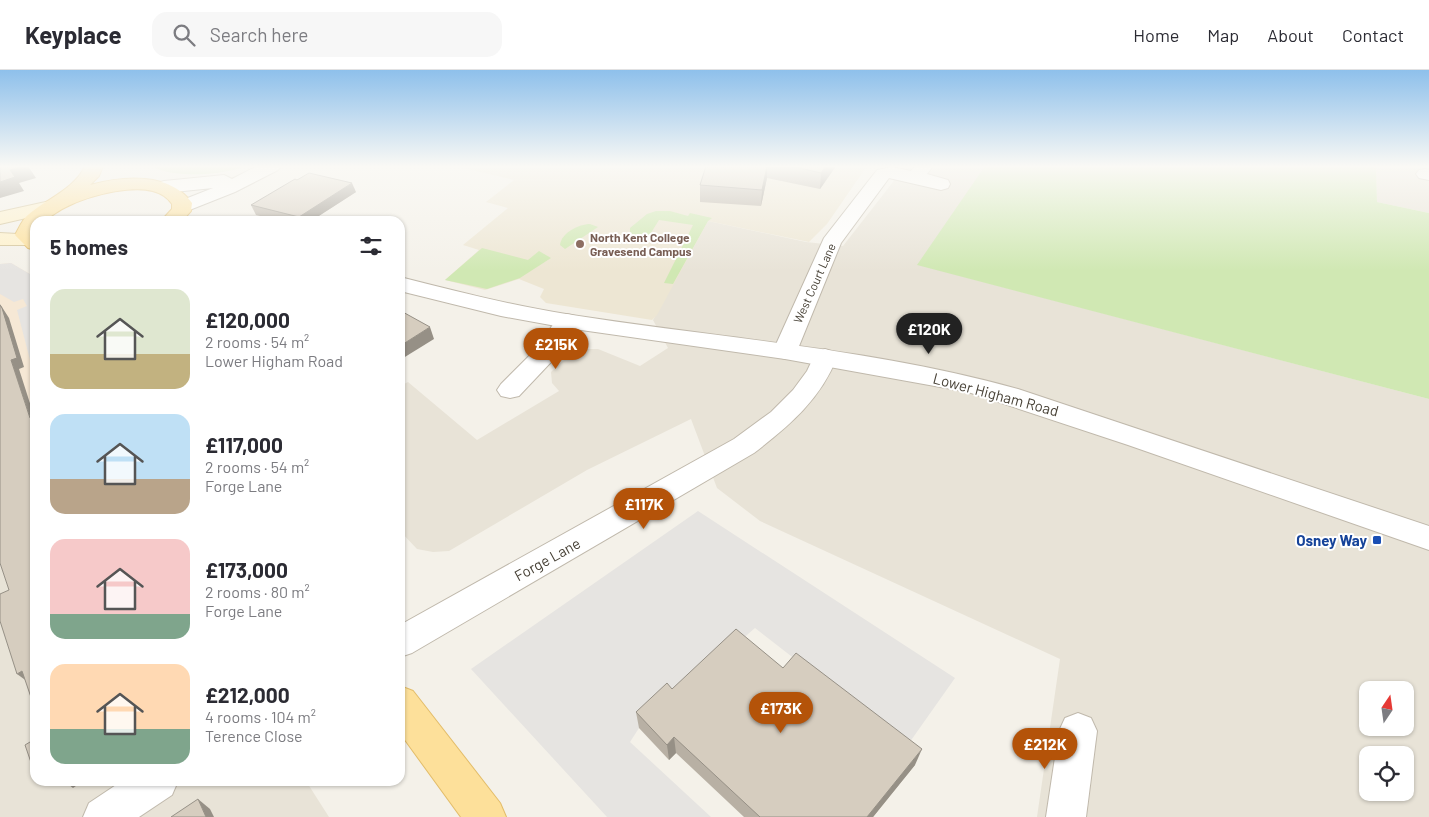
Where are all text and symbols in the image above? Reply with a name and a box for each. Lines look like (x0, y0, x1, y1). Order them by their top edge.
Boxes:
search box (152, 12, 502, 57)
text: Keyplace (25, 20, 122, 49)
icon: search (170, 21, 198, 49)
text: Search here (210, 23, 308, 46)
text: Home (1133, 24, 1179, 46)
text: Map (1207, 24, 1239, 46)
text: About (1267, 24, 1314, 46)
text: Contact (1342, 24, 1404, 46)
place label: North Kent College Gravesend Campus (590, 230, 692, 258)
icon: filters (357, 232, 385, 260)
text: 5 homes (50, 234, 128, 259)
marker: North Kent College Gravesend Campus (574, 238, 586, 250)
street label: West Court Lane (790, 241, 838, 325)
text: £120,000 (205, 307, 290, 332)
icon: home (90, 309, 150, 369)
pin: £120K (894, 312, 964, 355)
text: £120K (907, 319, 951, 338)
pin: £215K (521, 328, 591, 370)
text: 2 rooms · 54 m² (205, 332, 309, 351)
text: £215K (535, 334, 577, 353)
text: Lower Higham Road (205, 351, 343, 370)
street label: Lower Higham Road (931, 369, 1061, 419)
text: £117,000 (205, 432, 283, 457)
icon: home (90, 434, 150, 494)
text: 2 rooms · 54 m² (205, 457, 309, 476)
text: Forge Lane (205, 476, 282, 495)
pin: £117K (609, 488, 679, 530)
text: £117K (624, 494, 664, 513)
place label: Osney Way (1296, 531, 1367, 549)
street label: Forge Lane (511, 534, 583, 584)
marker: Osney Way (1371, 534, 1383, 546)
text: £173,000 (205, 557, 288, 582)
icon: home (90, 559, 150, 619)
text: 2 rooms · 80 m² (205, 582, 310, 601)
text: Forge Lane (205, 601, 282, 620)
north arrow (1359, 681, 1414, 736)
map controls (1359, 681, 1414, 801)
text: £212,000 (205, 682, 290, 707)
icon: home (90, 684, 150, 744)
pin: £173K (746, 692, 816, 734)
text: £173K (760, 698, 802, 717)
text: 4 rooms · 104 m² (205, 707, 316, 726)
text: Terence Close (205, 726, 303, 745)
pin: £212K (1010, 728, 1080, 770)
text: £212K (1023, 734, 1067, 753)
button: locate (1359, 746, 1414, 801)

